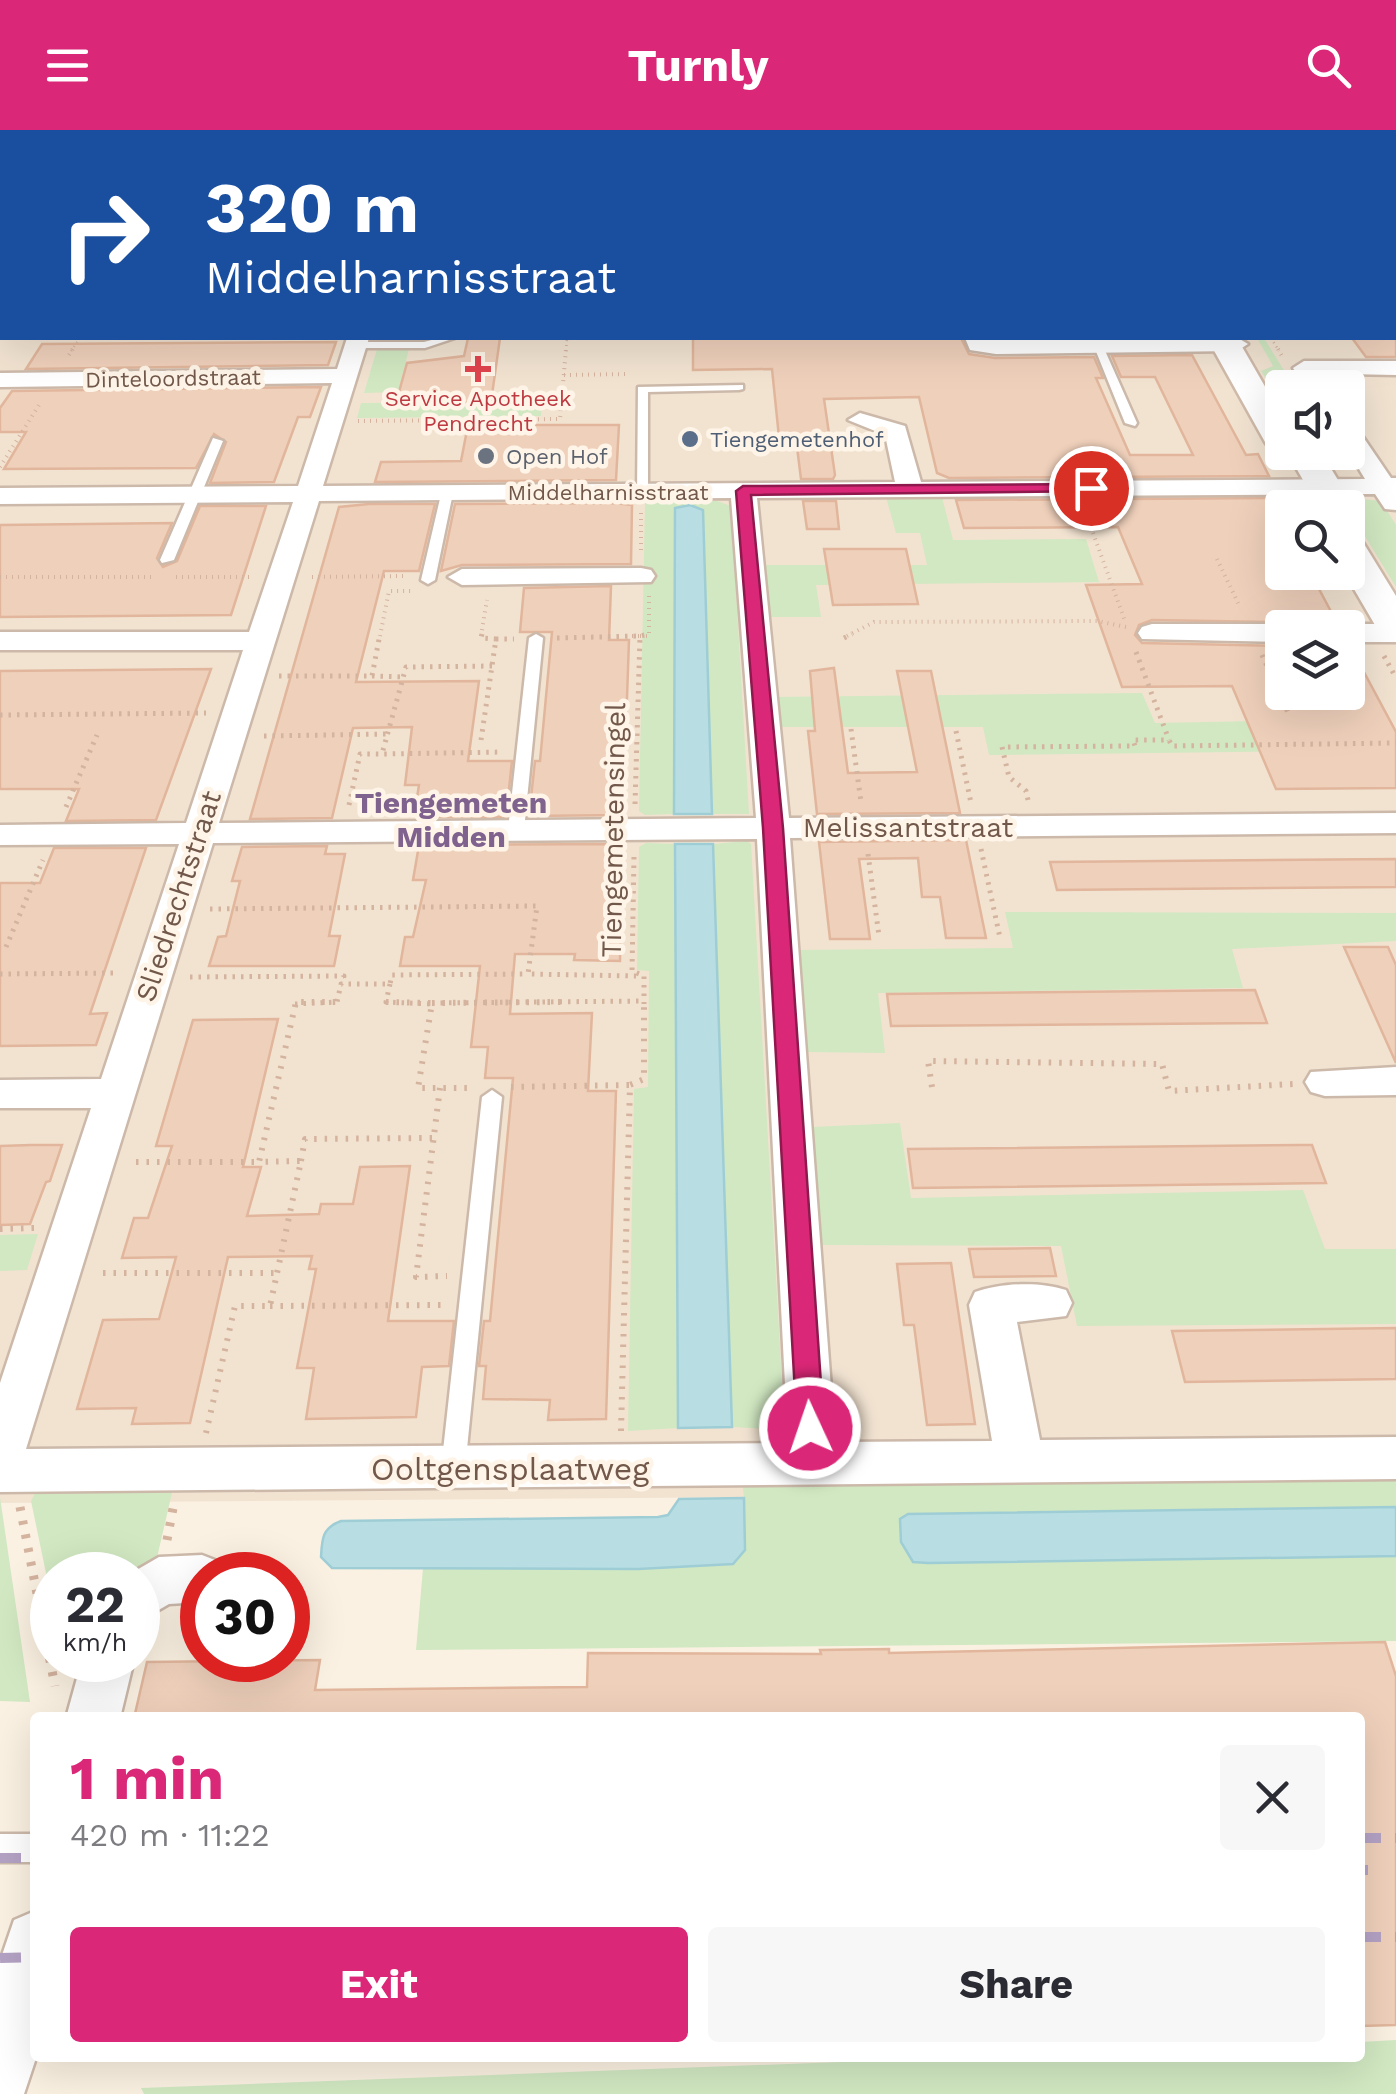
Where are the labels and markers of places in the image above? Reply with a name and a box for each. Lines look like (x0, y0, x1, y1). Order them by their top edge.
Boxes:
marker: Service Apotheek Pendrecht (467, 358, 489, 380)
place label: Service Apotheek Pendrecht (385, 386, 571, 436)
place label: Tiengemetenhof (710, 427, 884, 452)
marker: Tiengemetenhof (679, 428, 701, 450)
place label: Open Hof (506, 444, 608, 469)
marker: Open Hof (475, 445, 497, 467)
pin (1049, 446, 1134, 531)

